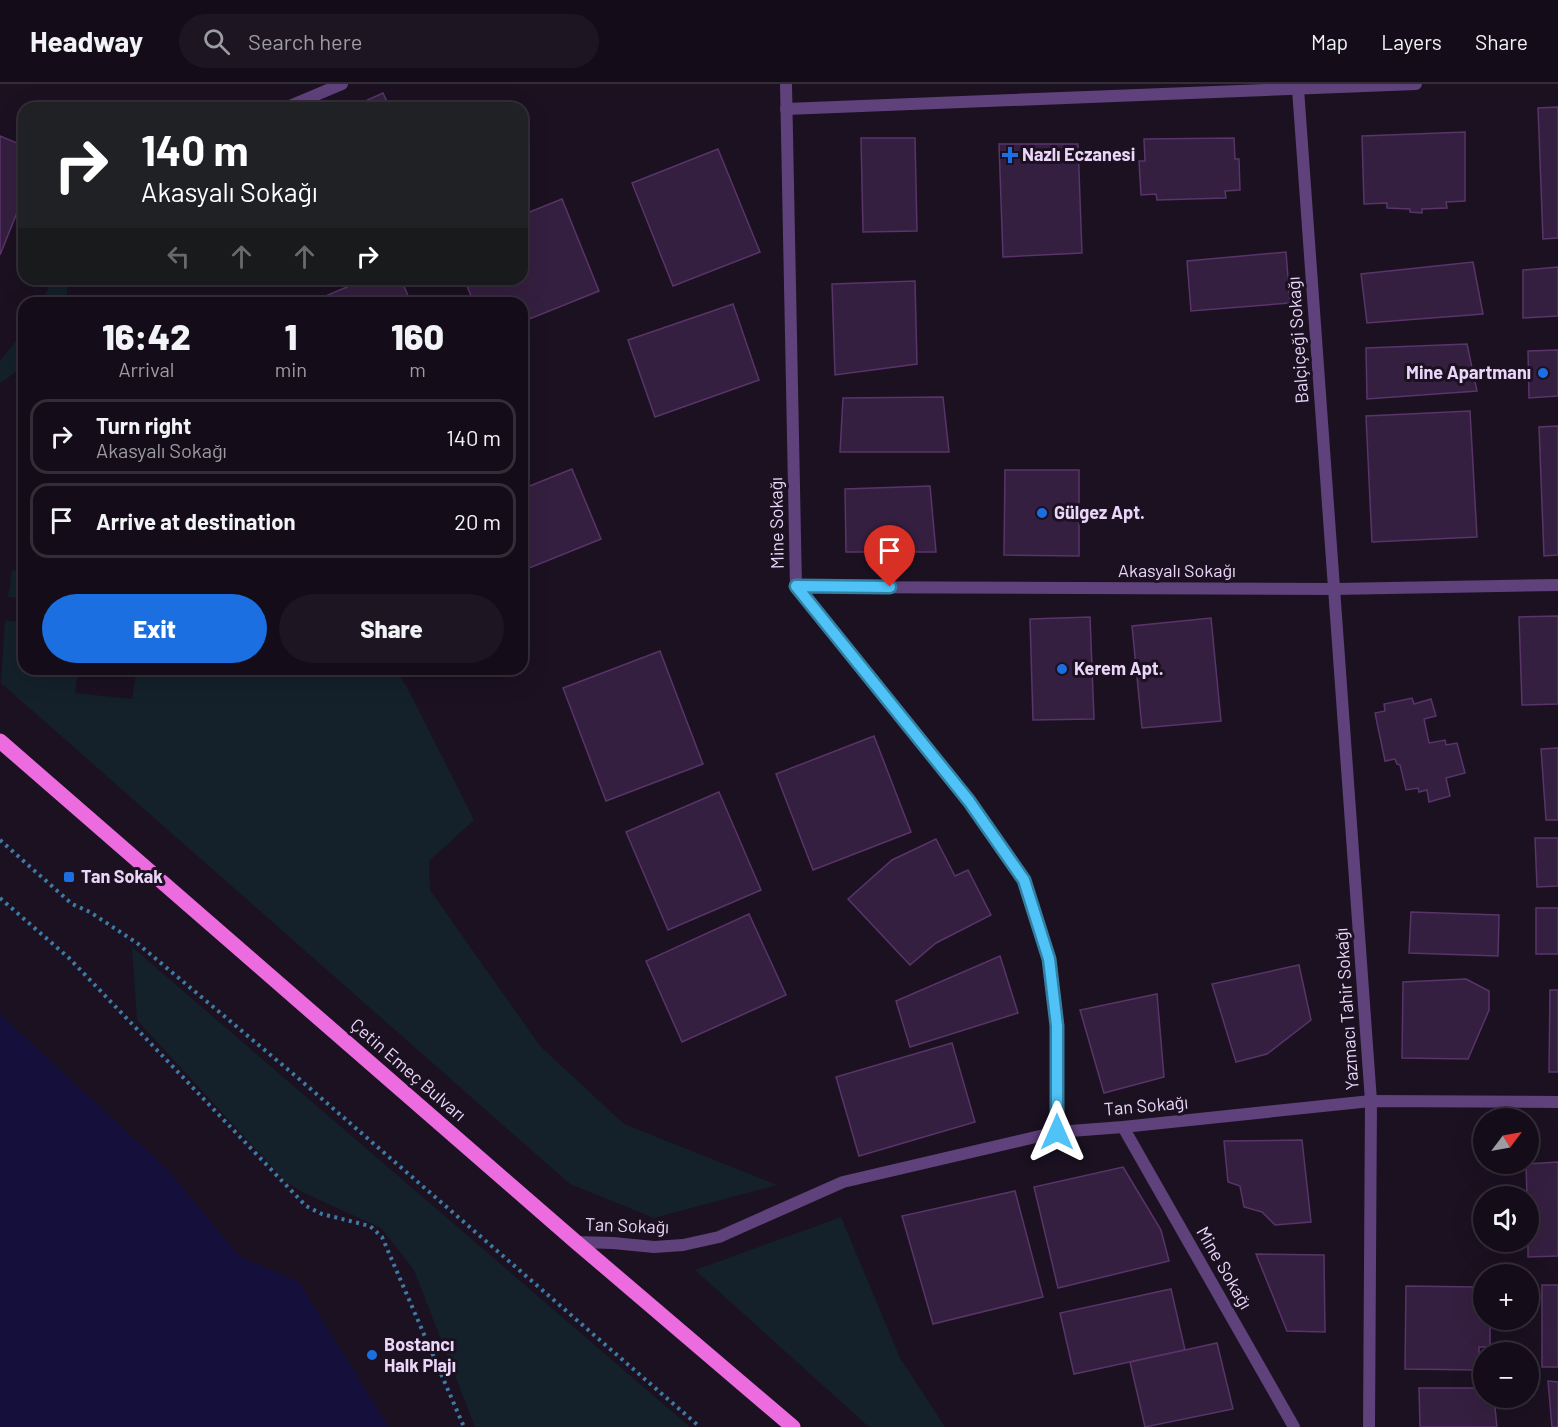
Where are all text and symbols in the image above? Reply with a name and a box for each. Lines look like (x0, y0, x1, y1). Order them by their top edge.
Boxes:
search box (179, 14, 599, 68)
text: Headway (30, 24, 143, 58)
icon: search (200, 25, 233, 58)
text: Search here (248, 28, 362, 54)
text: Map (1311, 29, 1348, 54)
text: Layers (1381, 29, 1442, 54)
text: Share (1475, 29, 1528, 54)
text: 140 m (141, 124, 249, 174)
icon: right (42, 126, 120, 204)
place label: Nazlı Eczanesi (1022, 143, 1135, 165)
marker: Nazlı Eczanesi (1003, 148, 1017, 162)
text: Akasyalı Sokağı (141, 175, 318, 207)
icon: left (162, 240, 195, 273)
icon: ahead (225, 240, 258, 273)
icon: ahead (288, 240, 321, 273)
icon: right (351, 240, 384, 273)
street label: Balçiçeği Sokağı (1282, 276, 1312, 404)
text: 16:42 (102, 314, 191, 357)
text: 1 (284, 314, 297, 357)
text: 160 (391, 314, 444, 357)
text: Arrival (118, 357, 174, 381)
text: min (275, 357, 307, 381)
text: m (409, 357, 426, 381)
place label: Mine Apartmanı (1406, 361, 1531, 383)
marker: Mine Apartmanı (1536, 366, 1550, 380)
text: Turn right (96, 412, 191, 438)
icon: right (45, 420, 78, 453)
text: 140 m (446, 424, 501, 450)
text: Akasyalı Sokağı (96, 438, 227, 462)
street label: Mine Sokağı (764, 477, 788, 569)
place label: Gülgez Apt. (1054, 501, 1145, 523)
icon: arrive (45, 504, 78, 537)
marker: Gülgez Apt. (1035, 506, 1049, 520)
text: Arrive at destination (96, 508, 295, 534)
text: 20 m (454, 508, 501, 534)
pin (864, 525, 915, 587)
icon: arrive (873, 534, 906, 567)
street label: Akasyalı Sokağı (1118, 559, 1236, 581)
button: Exit (42, 594, 267, 663)
button: Share (279, 594, 504, 663)
place label: Kerem Apt. (1074, 657, 1164, 679)
marker: Kerem Apt. (1055, 662, 1069, 676)
place label: Tan Sokak (81, 865, 163, 887)
marker: Tan Sokak (62, 870, 76, 884)
street label: Yazmacı Tahir Sokağı (1329, 927, 1363, 1091)
street label: Çetin Emeç Bulvarı (346, 1013, 471, 1125)
street label: Tan Sokağı (1103, 1090, 1189, 1120)
position arrow (1025, 1100, 1089, 1164)
north arrow (1473, 1108, 1539, 1174)
map controls (1473, 1108, 1539, 1408)
button: sound (1473, 1186, 1539, 1252)
street label: Tan Sokağı (585, 1213, 670, 1237)
street label: Mine Sokağı (1192, 1222, 1257, 1313)
button: + (1473, 1264, 1539, 1330)
place label: Bostancı Halk Plajı (384, 1333, 456, 1376)
button: − (1473, 1342, 1539, 1408)
marker: Bostancı Halk Plajı (365, 1348, 379, 1362)

